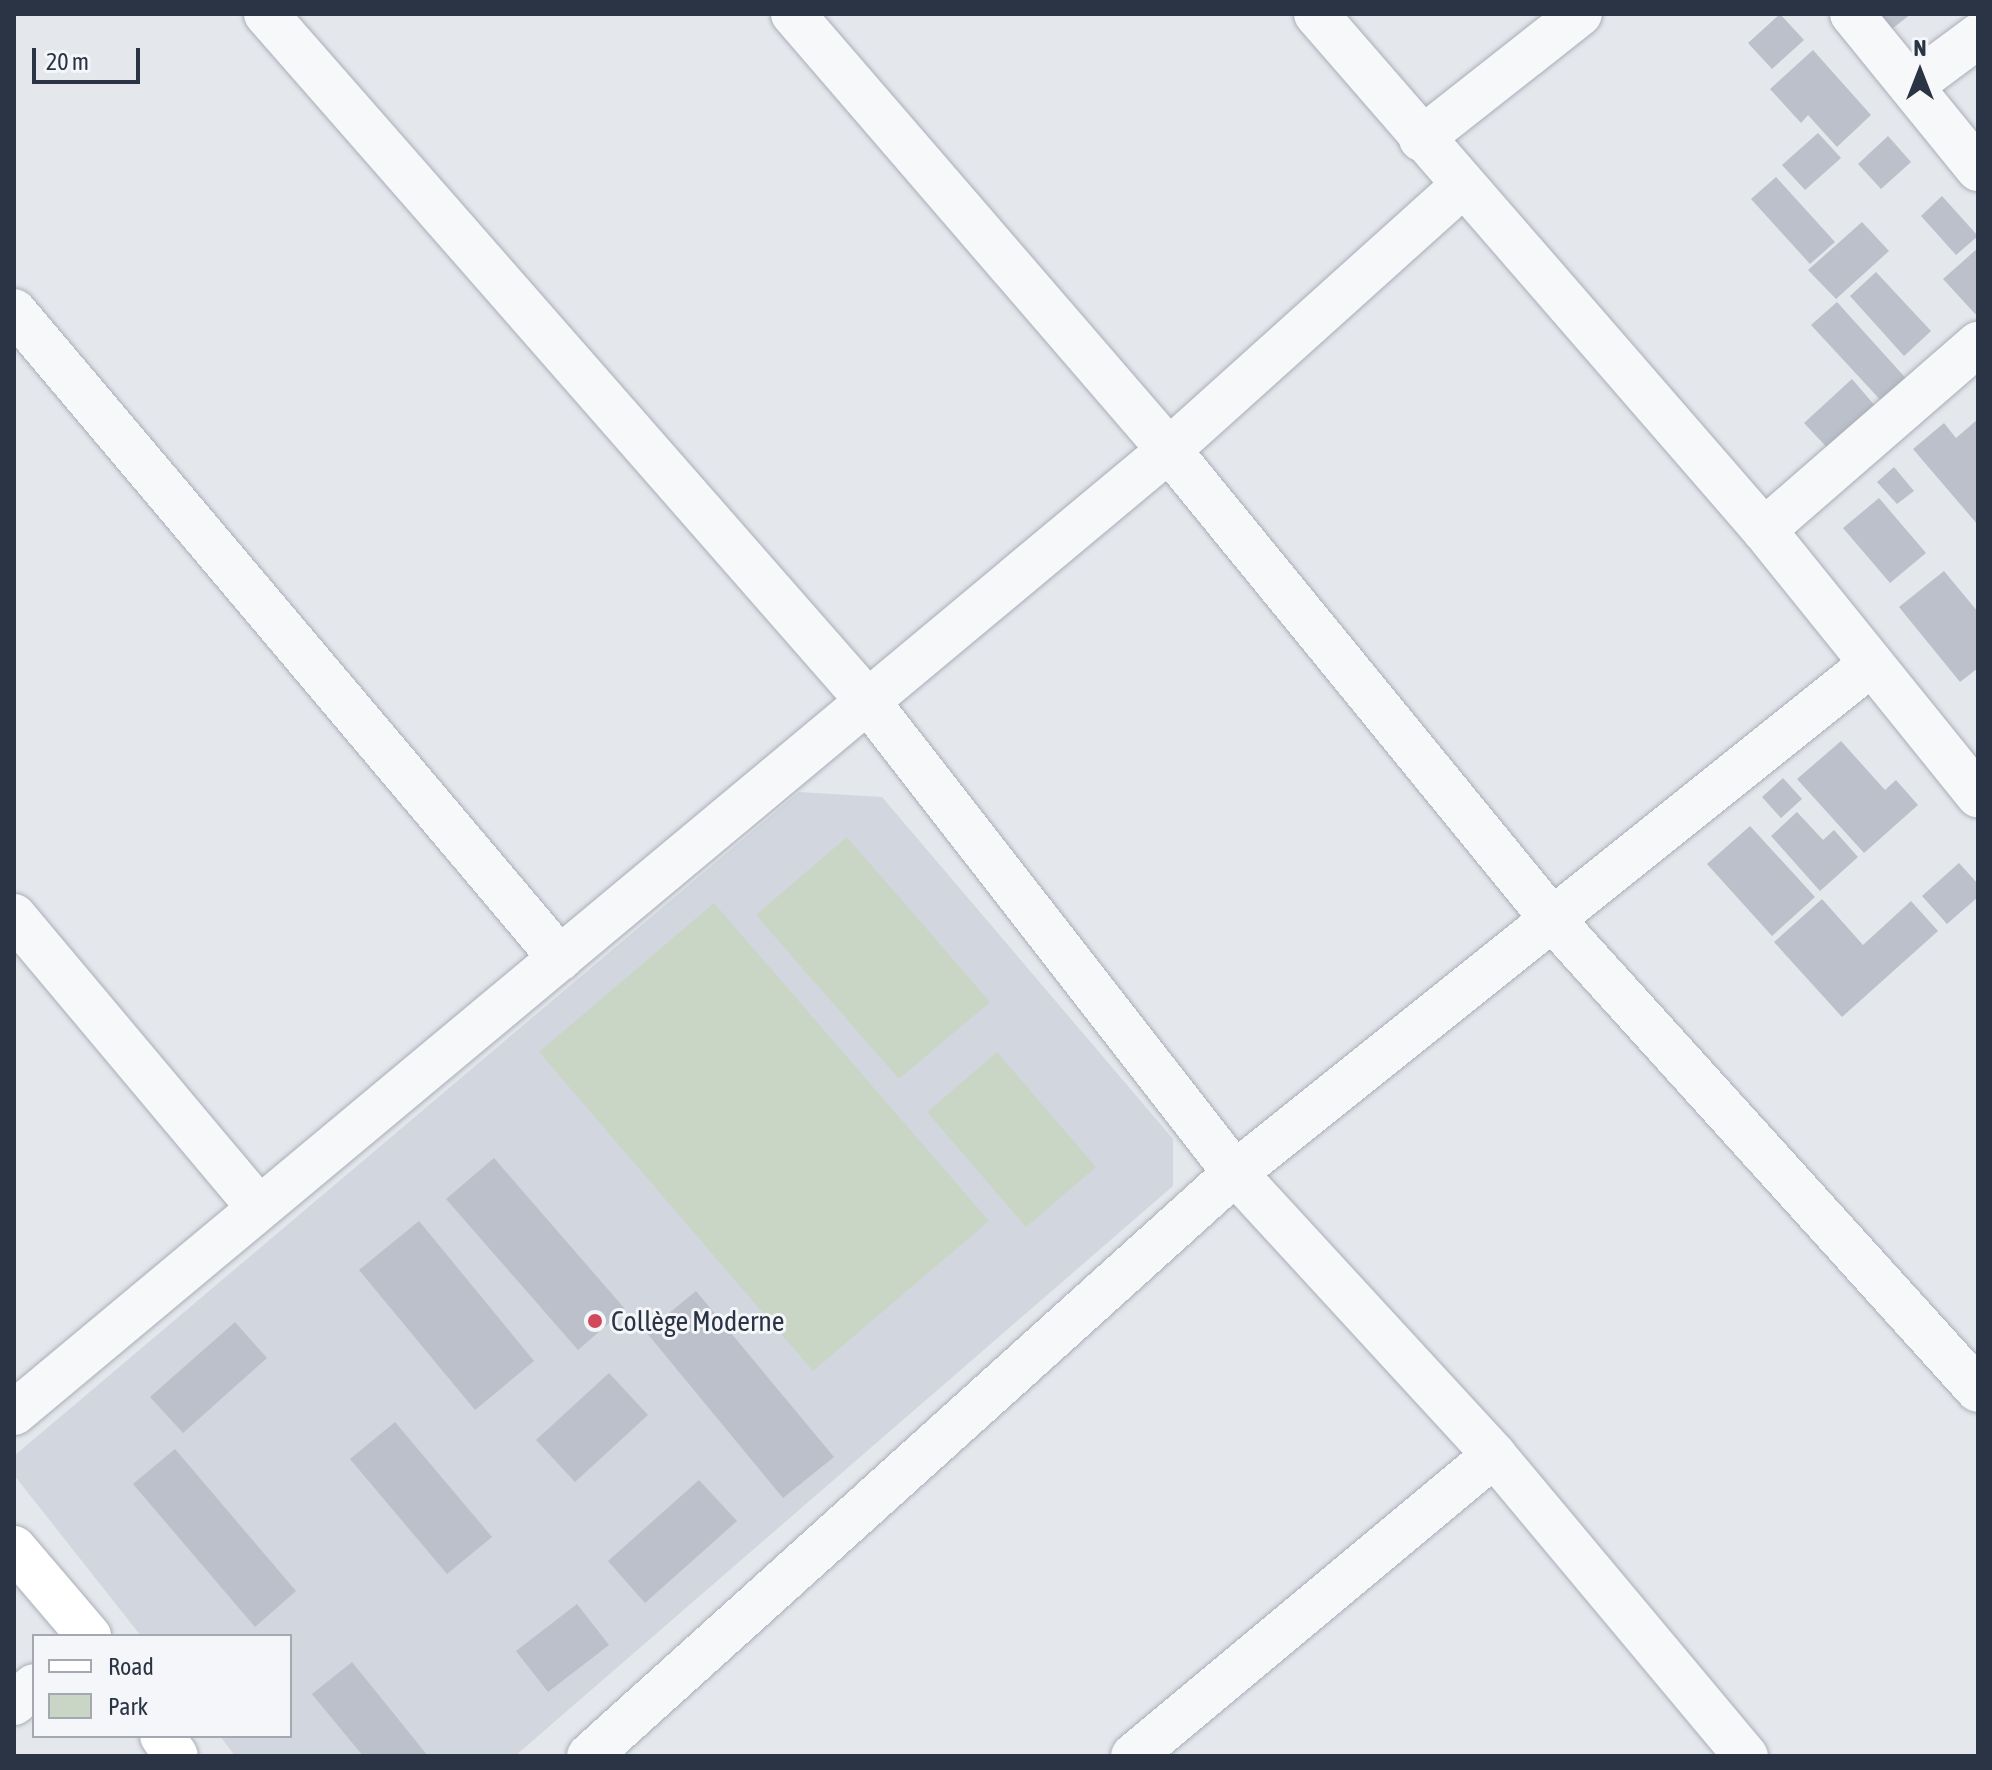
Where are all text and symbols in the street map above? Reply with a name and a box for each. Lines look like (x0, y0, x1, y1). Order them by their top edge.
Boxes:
scale bar (36, 32, 144, 82)
north arrow (1880, 32, 1960, 112)
text: N (1914, 35, 1926, 61)
text: 20 m (46, 48, 89, 75)
place label: Collège Moderne (611, 1304, 785, 1338)
marker: Collège Moderne (586, 1312, 604, 1330)
legend (32, 1634, 292, 1738)
text: Road (108, 1653, 154, 1680)
text: Park (108, 1693, 148, 1720)

